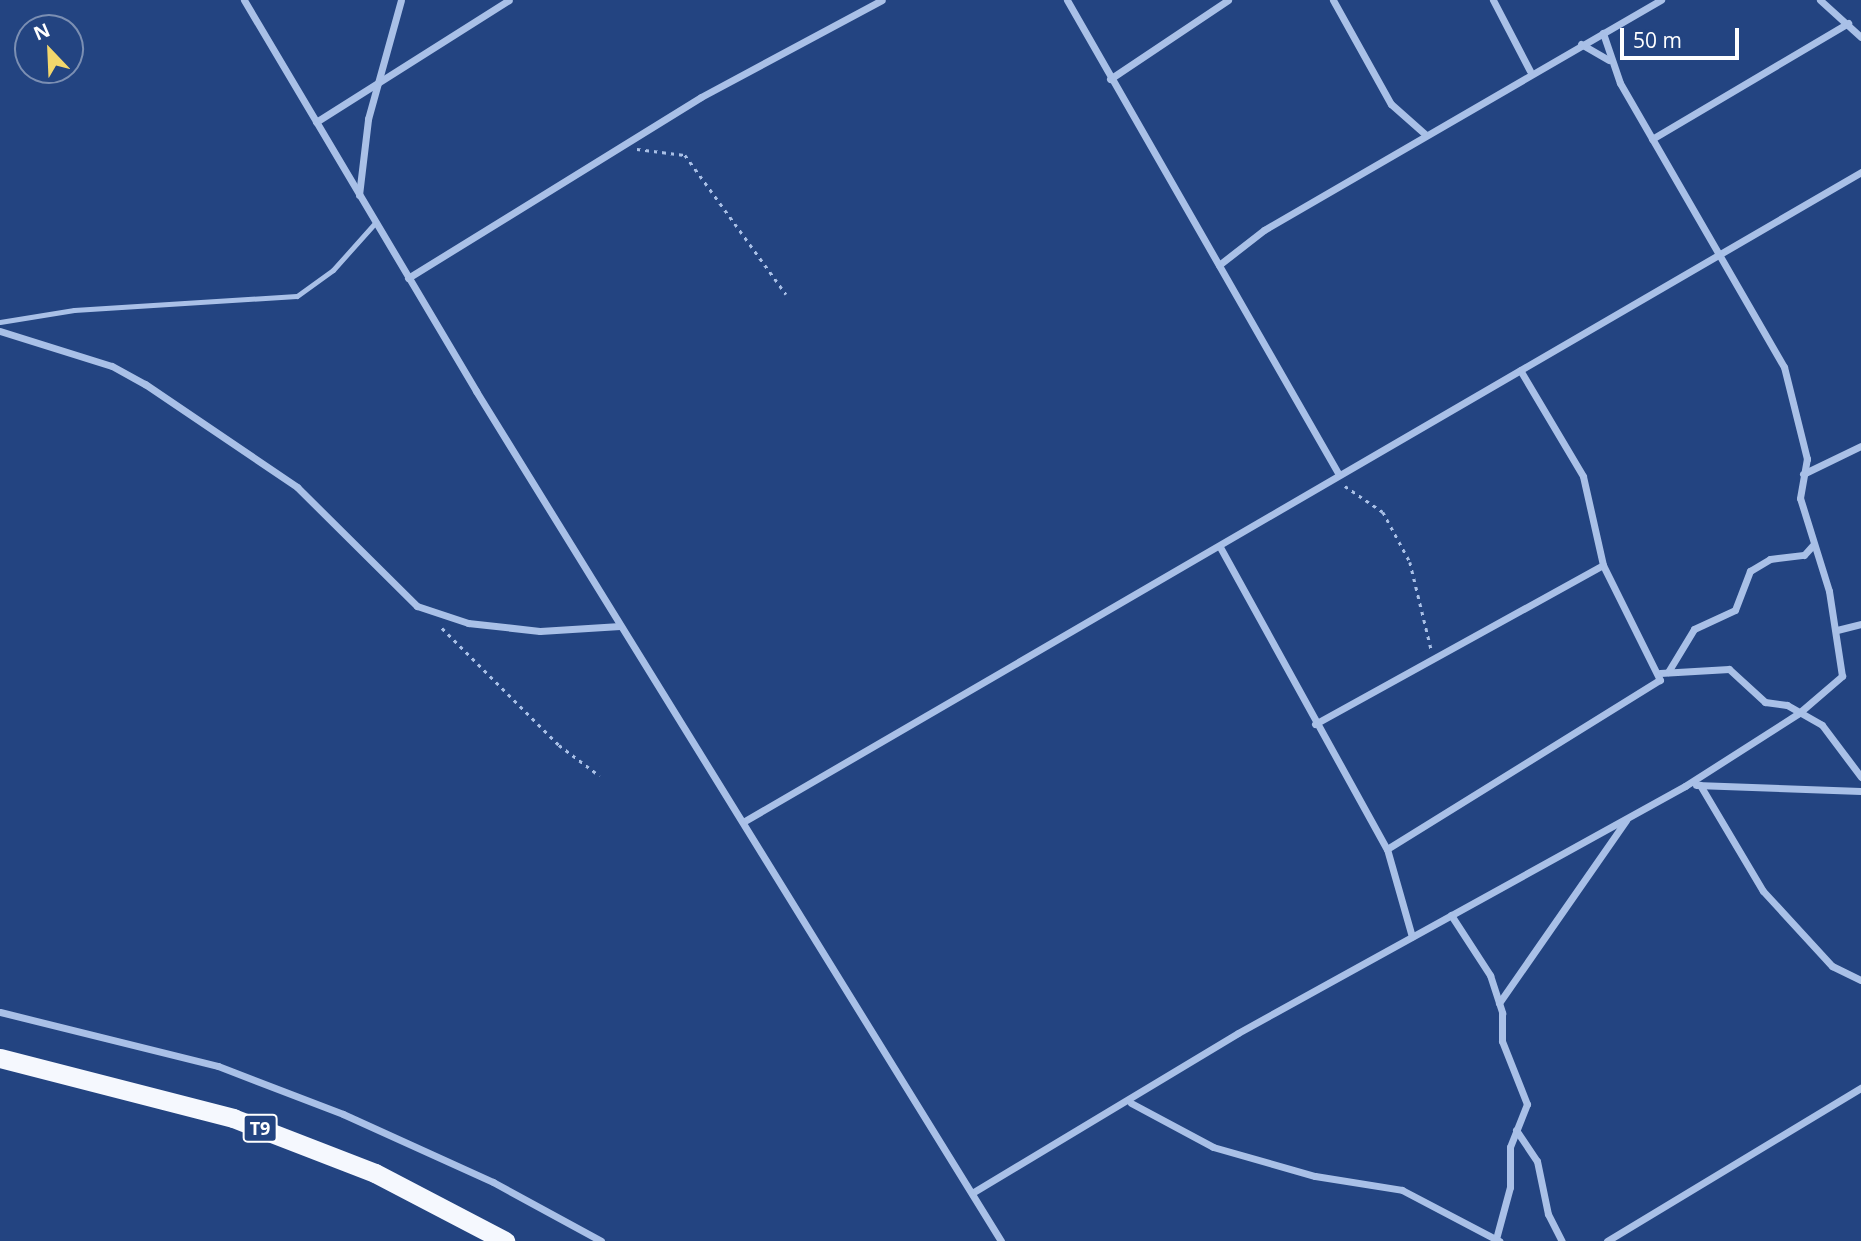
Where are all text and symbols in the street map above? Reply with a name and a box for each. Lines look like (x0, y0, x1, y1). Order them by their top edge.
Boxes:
north arrow (14, 14, 84, 84)
scale bar (1623, 14, 1742, 58)
text: N (29, 17, 54, 46)
text: 50 m (1633, 26, 1682, 54)
road number: T9 (243, 1114, 278, 1142)

